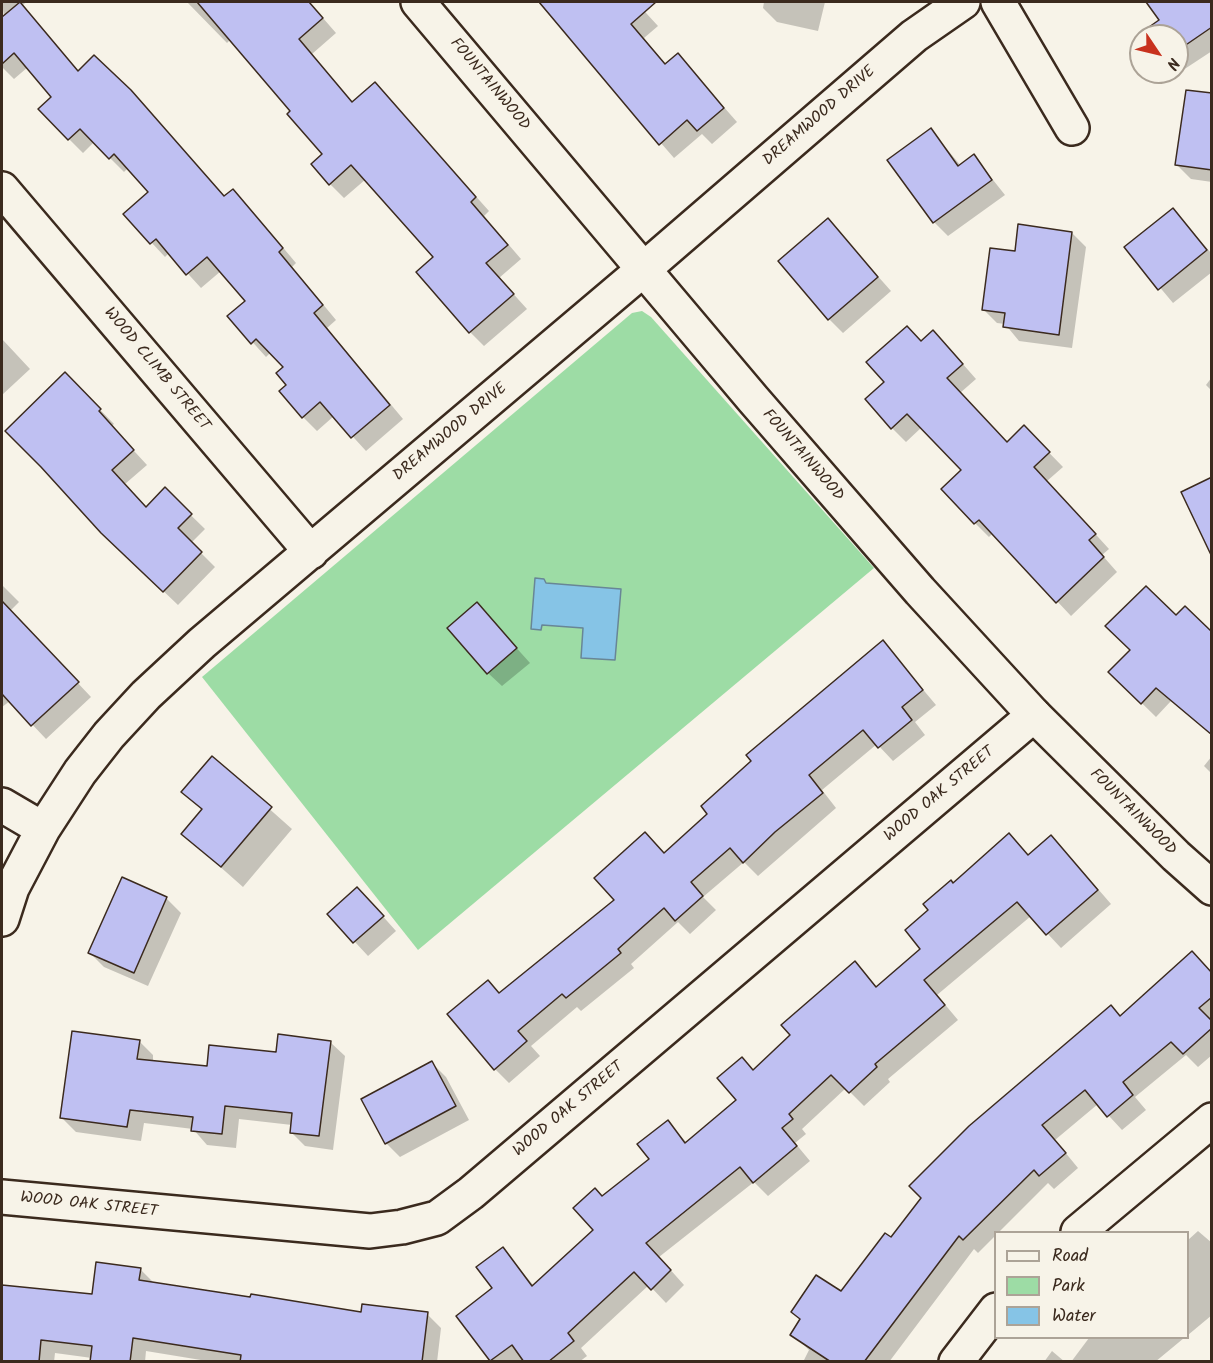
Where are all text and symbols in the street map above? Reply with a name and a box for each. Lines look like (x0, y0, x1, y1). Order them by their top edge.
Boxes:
north arrow (1129, 24, 1189, 84)
street label: FOUNTAINWOOD (445, 35, 533, 135)
text: N (1159, 52, 1186, 75)
street label: DREAMWOOD DRIVE (760, 63, 880, 171)
street label: WOOD CLIMB STREET (99, 304, 213, 436)
street label: DREAMWOOD DRIVE (390, 380, 512, 486)
street label: FOUNTAINWOOD (757, 406, 847, 506)
street label: WOOD OAK STREET (881, 743, 999, 847)
street label: FOUNTAINWOOD (1085, 766, 1179, 860)
street label: WOOD OAK STREET (510, 1058, 628, 1162)
street label: WOOD OAK STREET (19, 1189, 159, 1223)
legend (994, 1231, 1189, 1339)
text: Road (1052, 1242, 1088, 1271)
text: Park (1052, 1272, 1085, 1301)
text: Water (1052, 1302, 1096, 1331)

